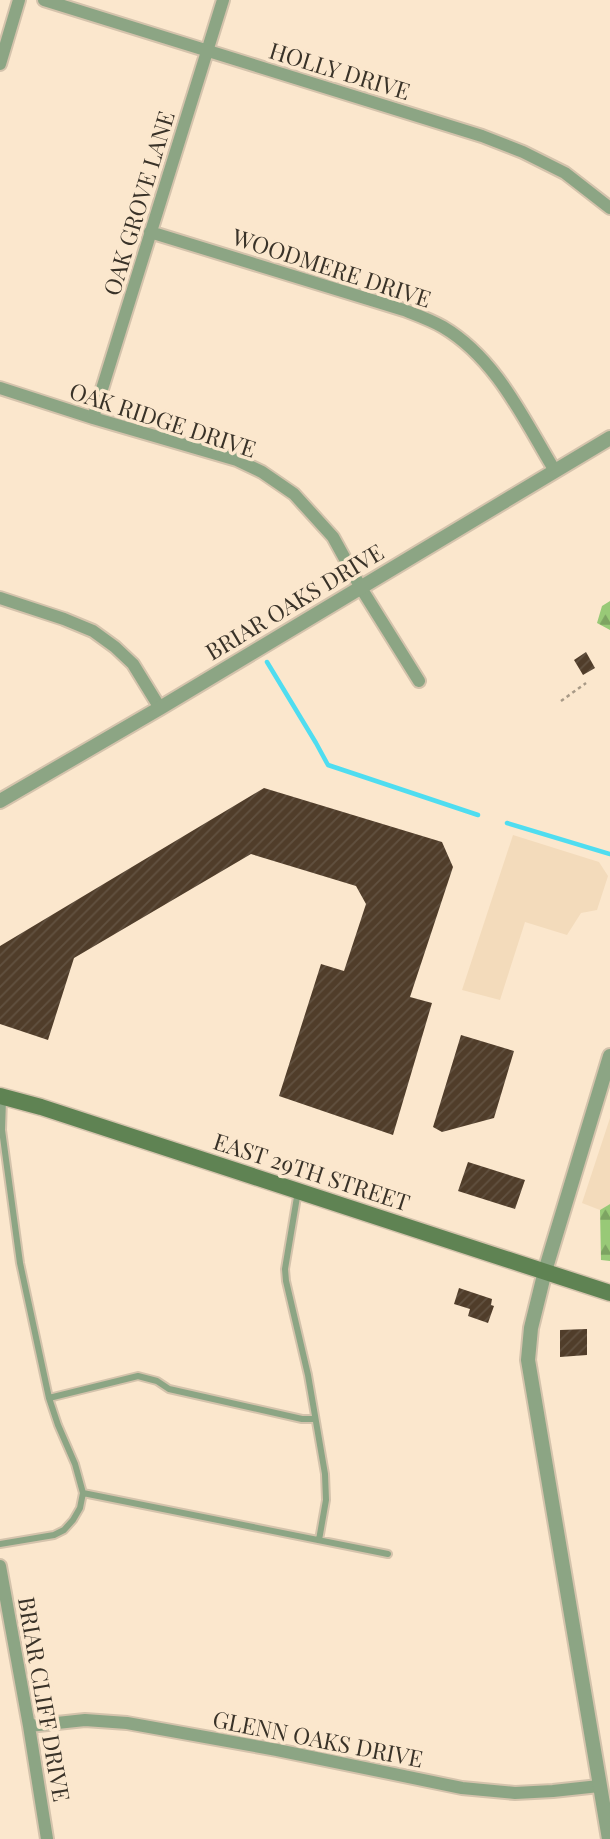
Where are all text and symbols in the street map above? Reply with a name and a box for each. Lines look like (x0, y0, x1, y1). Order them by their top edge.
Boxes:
street label: HOLLY DRIVE (266, 34, 414, 106)
street label: OAK GROVE LANE (95, 107, 181, 299)
street label: WOODMERE DRIVE (228, 220, 435, 314)
street label: OAK RIDGE DRIVE (66, 374, 260, 464)
street label: BRIAR OAKS DRIVE (199, 535, 389, 667)
street label: EAST 29TH STREET (210, 1125, 414, 1217)
street label: BRIAR CLIFF DRIVE (12, 1594, 78, 1804)
street label: GLENN OAKS DRIVE (210, 1702, 426, 1774)

